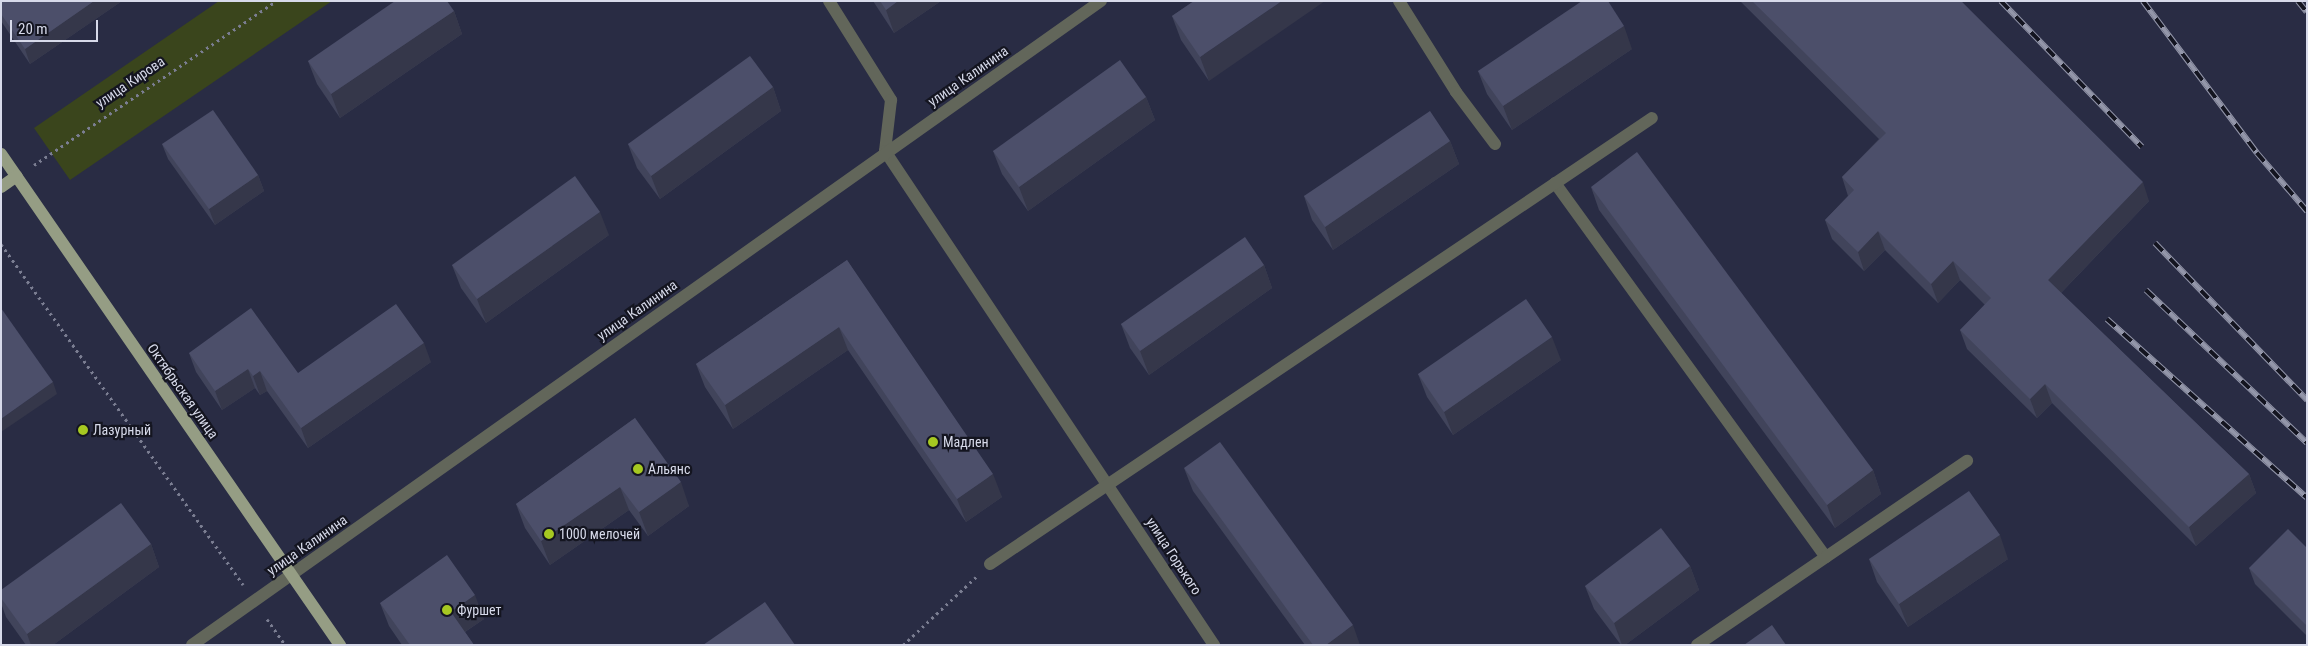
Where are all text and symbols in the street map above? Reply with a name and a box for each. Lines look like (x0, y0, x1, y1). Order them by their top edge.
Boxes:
scale bar (12, 10, 100, 42)
text: 20 m (18, 20, 48, 38)
street label: улица Калинина (925, 42, 1011, 110)
street label: улица Кирова (92, 53, 168, 111)
street label: улица Калинина (594, 276, 680, 344)
street label: Октябрьская улица (144, 340, 222, 442)
place label: Лазурный (93, 422, 151, 438)
marker: Лазурный (77, 424, 89, 436)
place label: Мадлен (943, 434, 989, 450)
marker: Мадлен (927, 436, 939, 448)
place label: Альянс (648, 461, 690, 477)
marker: Альянс (632, 463, 644, 475)
street label: улица Калинина (264, 511, 350, 579)
street label: улица Горького (1143, 514, 1205, 598)
place label: 1000 мелочей (559, 526, 640, 542)
marker: 1000 мелочей (543, 528, 555, 540)
place label: Фуршет (457, 602, 502, 618)
marker: Фуршет (441, 604, 453, 616)

